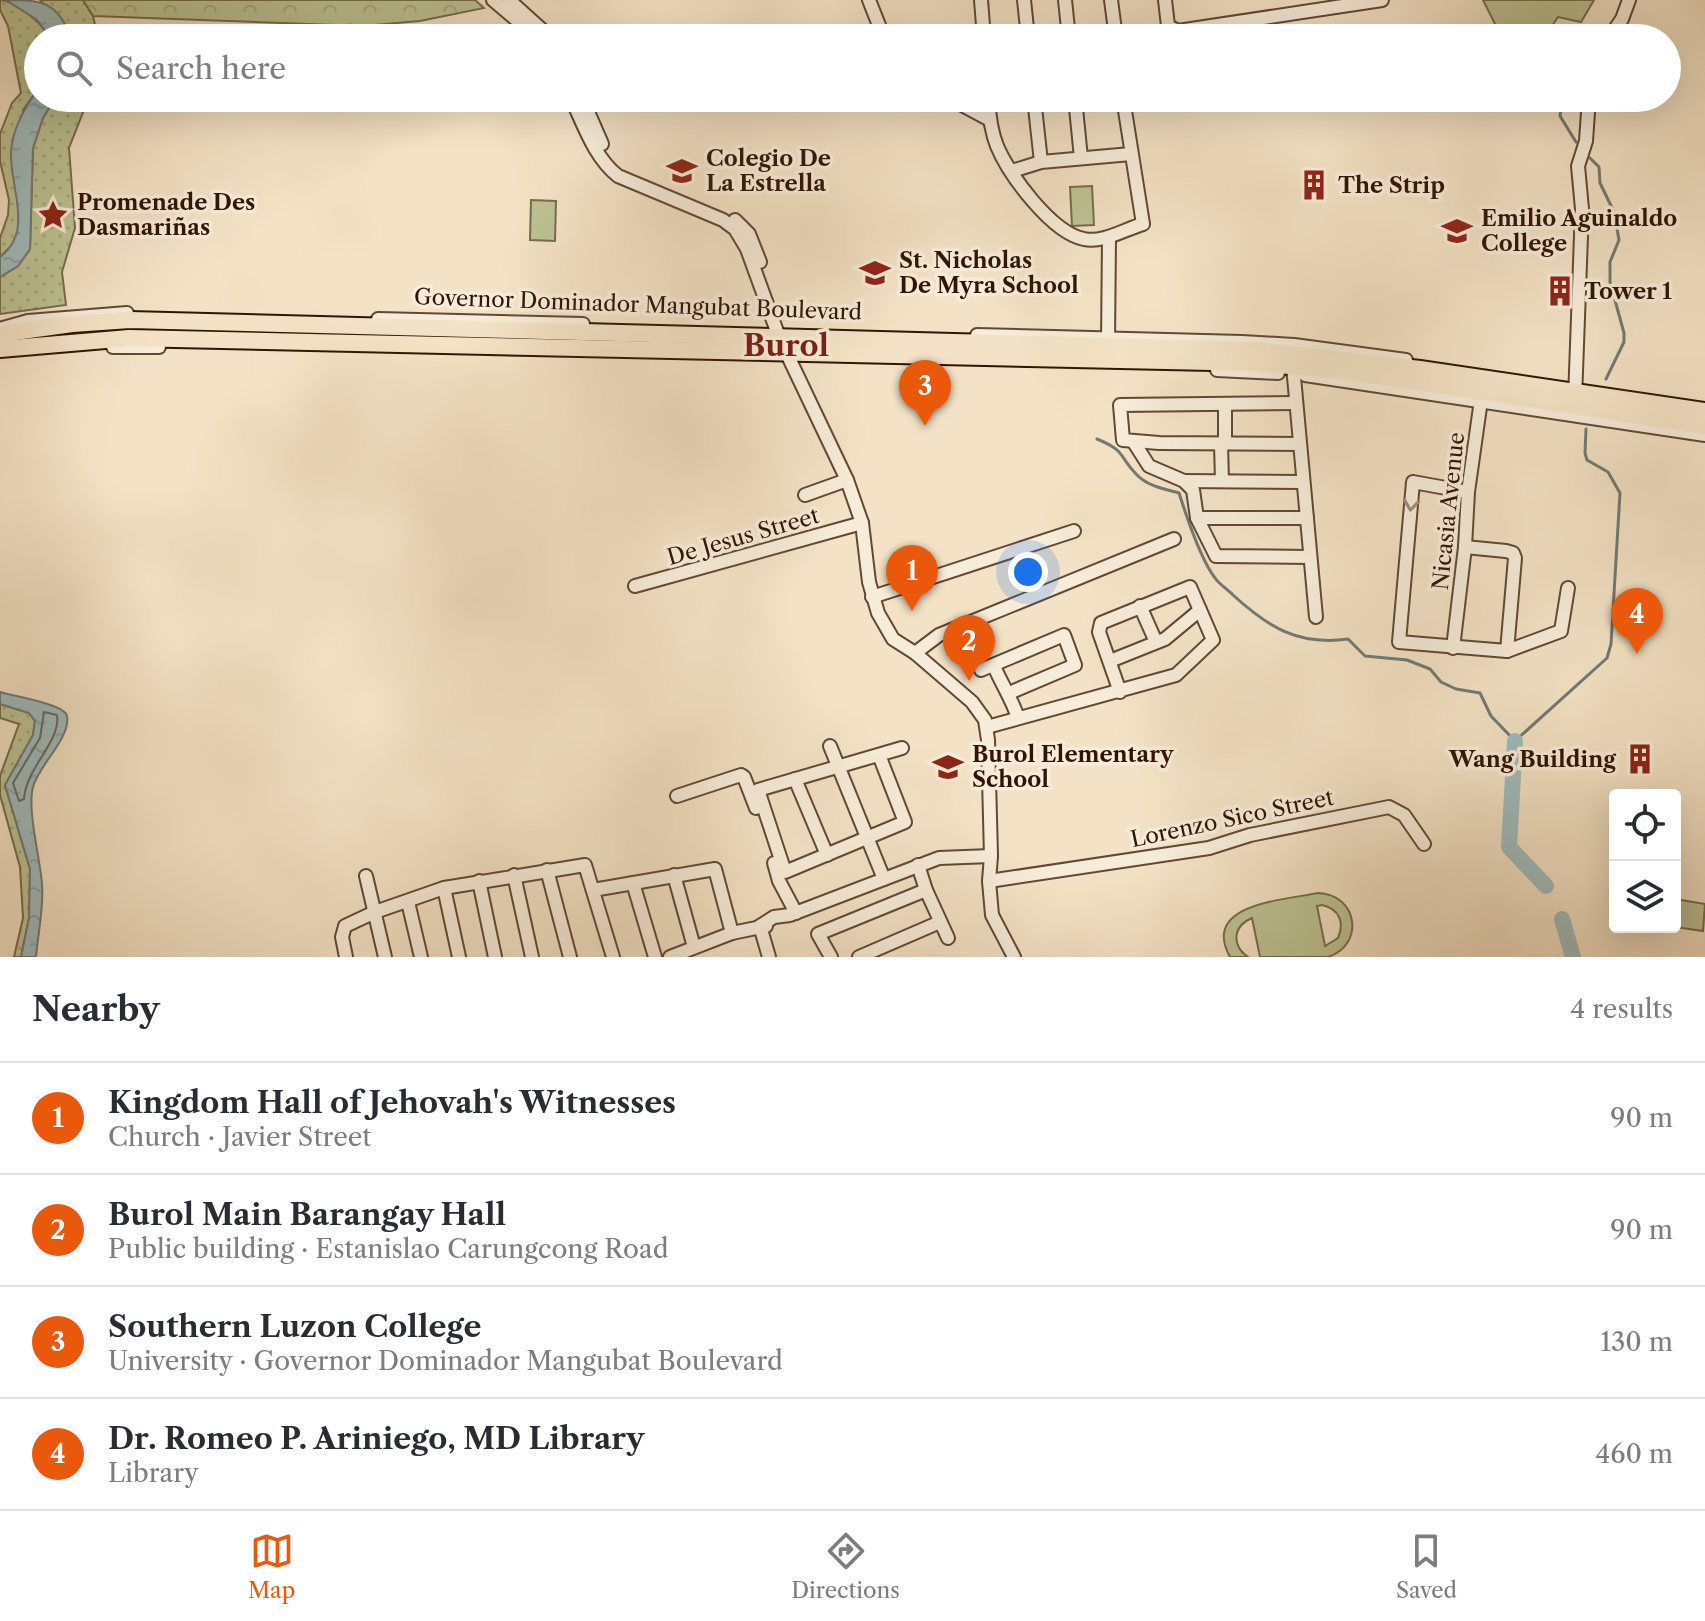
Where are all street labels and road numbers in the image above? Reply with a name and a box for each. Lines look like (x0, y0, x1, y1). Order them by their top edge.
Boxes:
street label: Governor Dominador Mangubat Boulevard (414, 283, 862, 326)
street label: Nicasia Avenue (1427, 431, 1470, 591)
street label: De Jesus Street (664, 502, 822, 571)
street label: Lorenzo Sico Street (1128, 784, 1336, 853)

